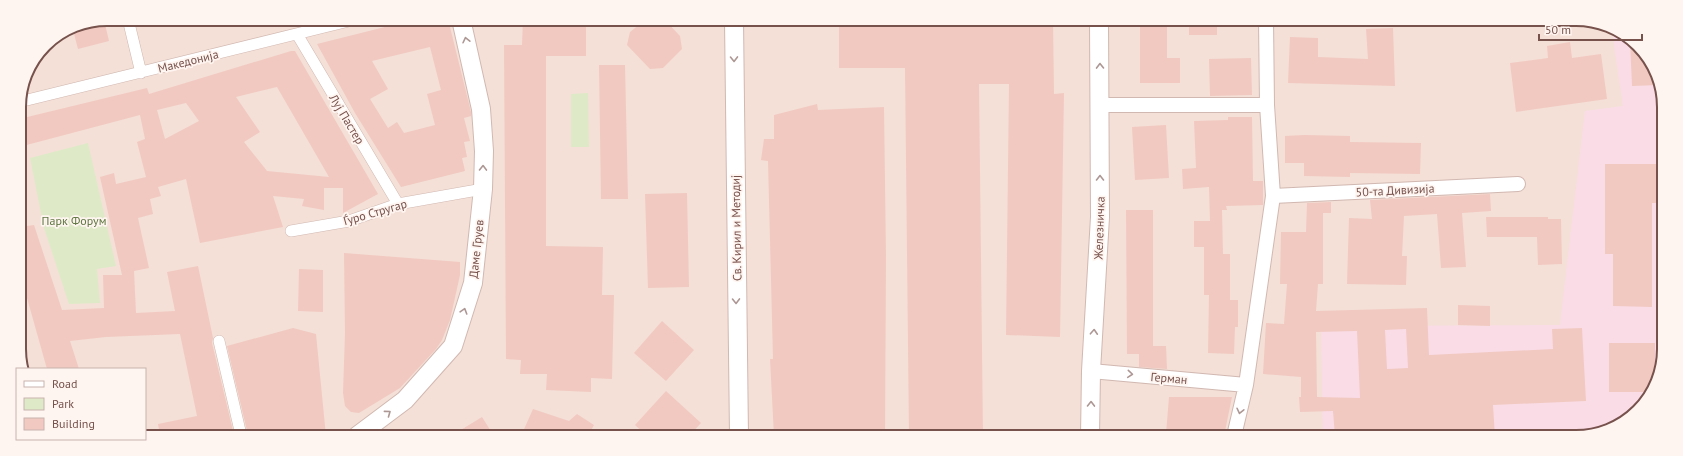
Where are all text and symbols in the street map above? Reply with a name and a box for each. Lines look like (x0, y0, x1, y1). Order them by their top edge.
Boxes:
scale bar (1539, 16, 1642, 42)
text: 50 m (1545, 22, 1571, 37)
one-way arrow (462, 37, 470, 44)
street label: Македонија (156, 46, 220, 76)
one-way arrow (730, 56, 739, 62)
one-way arrow (1096, 63, 1104, 69)
street label: Луј Пастер (326, 90, 368, 147)
one-way arrow (479, 165, 487, 171)
street label: Св. Кирил и Методиј (728, 175, 744, 281)
one-way arrow (1096, 175, 1104, 181)
street label: 50-та Дивизија (1355, 180, 1435, 200)
street label: Ѓуро Стругар (341, 196, 409, 228)
street label: Железничка (1090, 196, 1108, 261)
park label: Парк Форум (42, 213, 106, 228)
street label: Даме Груев (465, 219, 487, 279)
one-way arrow (732, 298, 741, 304)
one-way arrow (459, 307, 468, 314)
one-way arrow (1089, 329, 1098, 335)
legend (16, 368, 146, 440)
street label: Герман (1150, 369, 1188, 387)
one-way arrow (1127, 370, 1133, 379)
text: Road (52, 376, 77, 391)
text: Park (52, 396, 74, 411)
one-way arrow (1086, 401, 1095, 407)
one-way arrow (1236, 408, 1244, 414)
one-way arrow (384, 410, 391, 417)
text: Building (52, 416, 95, 431)

